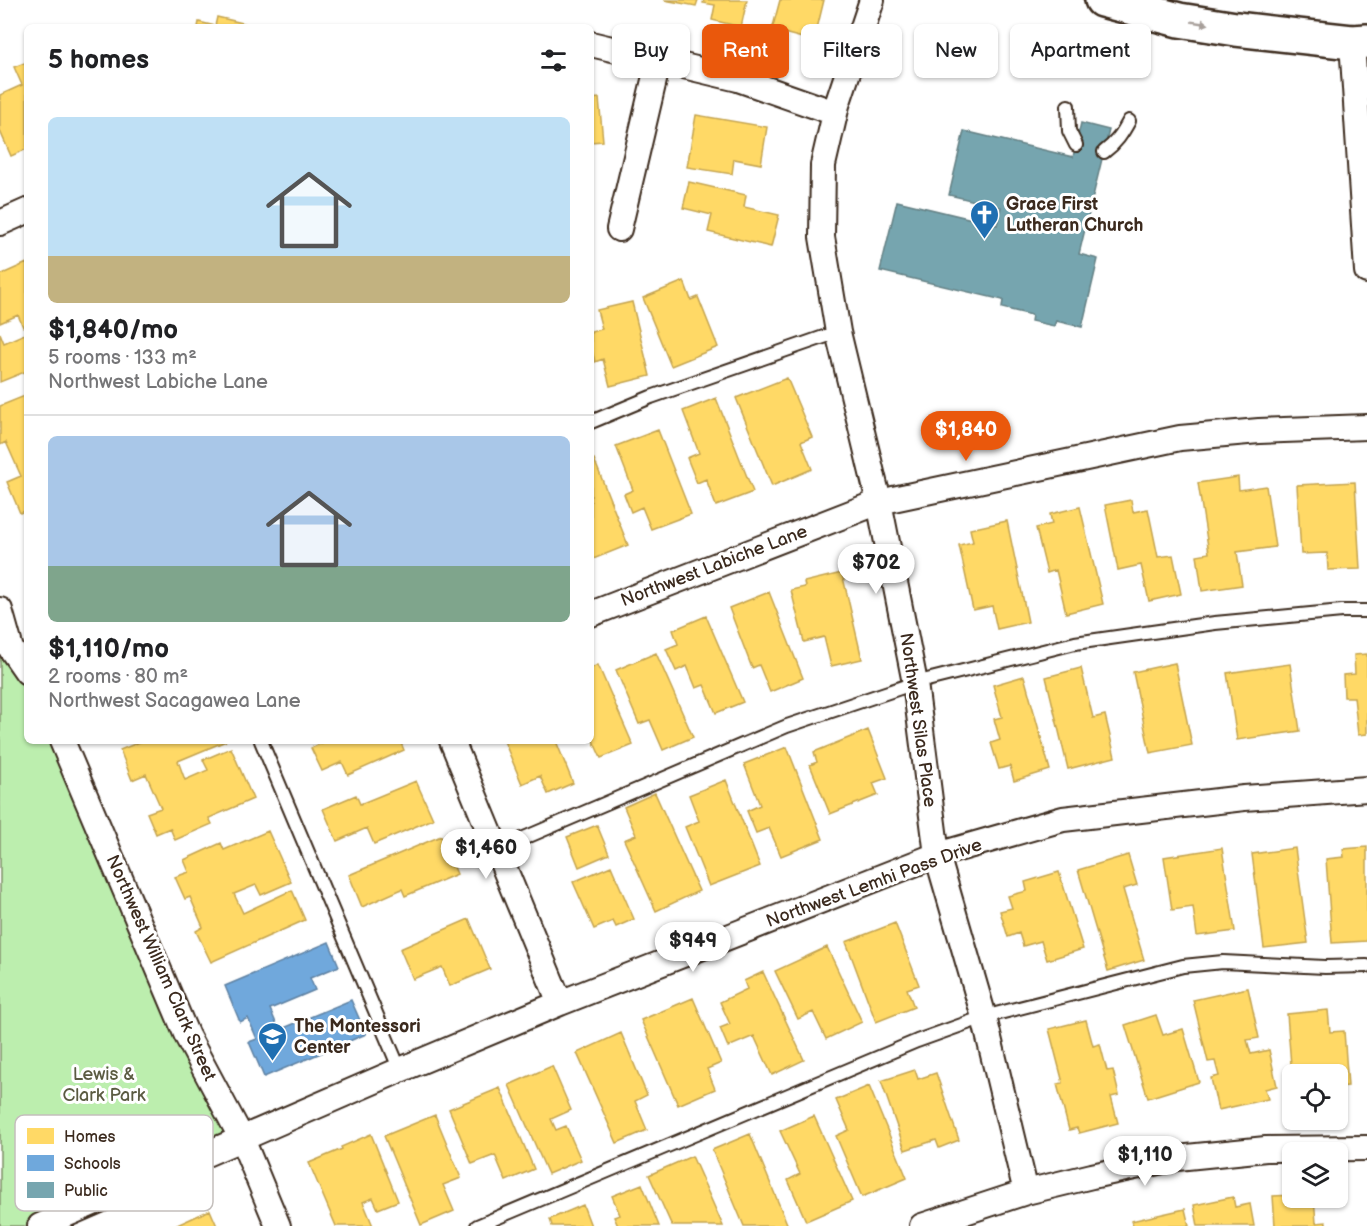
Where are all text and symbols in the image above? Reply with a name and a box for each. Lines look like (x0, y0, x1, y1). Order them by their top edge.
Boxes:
one-way arrow (1190, 19, 1209, 28)
chip: Buy (612, 24, 690, 78)
chip: Rent (702, 24, 789, 78)
chip: Filters (801, 24, 902, 78)
chip: New (914, 24, 998, 78)
chip: Apartment (1010, 24, 1151, 78)
icon: filters (537, 44, 570, 77)
text: 5 homes (48, 45, 149, 76)
icon: home (255, 156, 363, 264)
place label: Grace First Lutheran Church (1006, 194, 1143, 236)
church icon: Grace First Lutheran Church (969, 198, 1001, 240)
text: $1,840/mo (48, 315, 178, 346)
text: 5 rooms · 133 m² (48, 346, 197, 370)
text: Northwest Labiche Lane (48, 370, 268, 394)
pin: $1,840 (917, 411, 1015, 462)
text: $1,840 (935, 418, 997, 442)
icon: home (255, 475, 363, 583)
street label: Northwest Labiche Lane (618, 521, 810, 611)
pin: $702 (840, 544, 912, 595)
text: $702 (852, 551, 900, 575)
street label: Northwest Silas Place (895, 631, 941, 809)
text: $1,110/mo (48, 634, 169, 665)
text: 2 rooms · 80 m² (48, 665, 188, 689)
text: Northwest Sacagawea Lane (48, 689, 301, 713)
pin: $1,460 (437, 829, 535, 880)
street label: Northwest Lemhi Pass Drive (763, 834, 985, 932)
text: $1,460 (455, 836, 517, 860)
street label: Northwest William Clark Street (102, 852, 221, 1085)
pin: $949 (657, 922, 729, 973)
text: $949 (669, 929, 717, 953)
place label: The Montessori Center (294, 1016, 421, 1058)
school or university icon: The Montessori Center (257, 1020, 289, 1062)
park label: Lewis & Clark Park (62, 1064, 146, 1106)
map controls (1282, 1064, 1348, 1208)
button: locate (1282, 1064, 1348, 1130)
legend (15, 1115, 213, 1211)
text: Homes (64, 1128, 116, 1147)
pin: $1,110 (1096, 1136, 1194, 1187)
button: layers (1282, 1142, 1348, 1208)
text: $1,110 (1117, 1143, 1173, 1167)
text: Schools (64, 1155, 121, 1174)
text: Public (64, 1182, 108, 1201)

